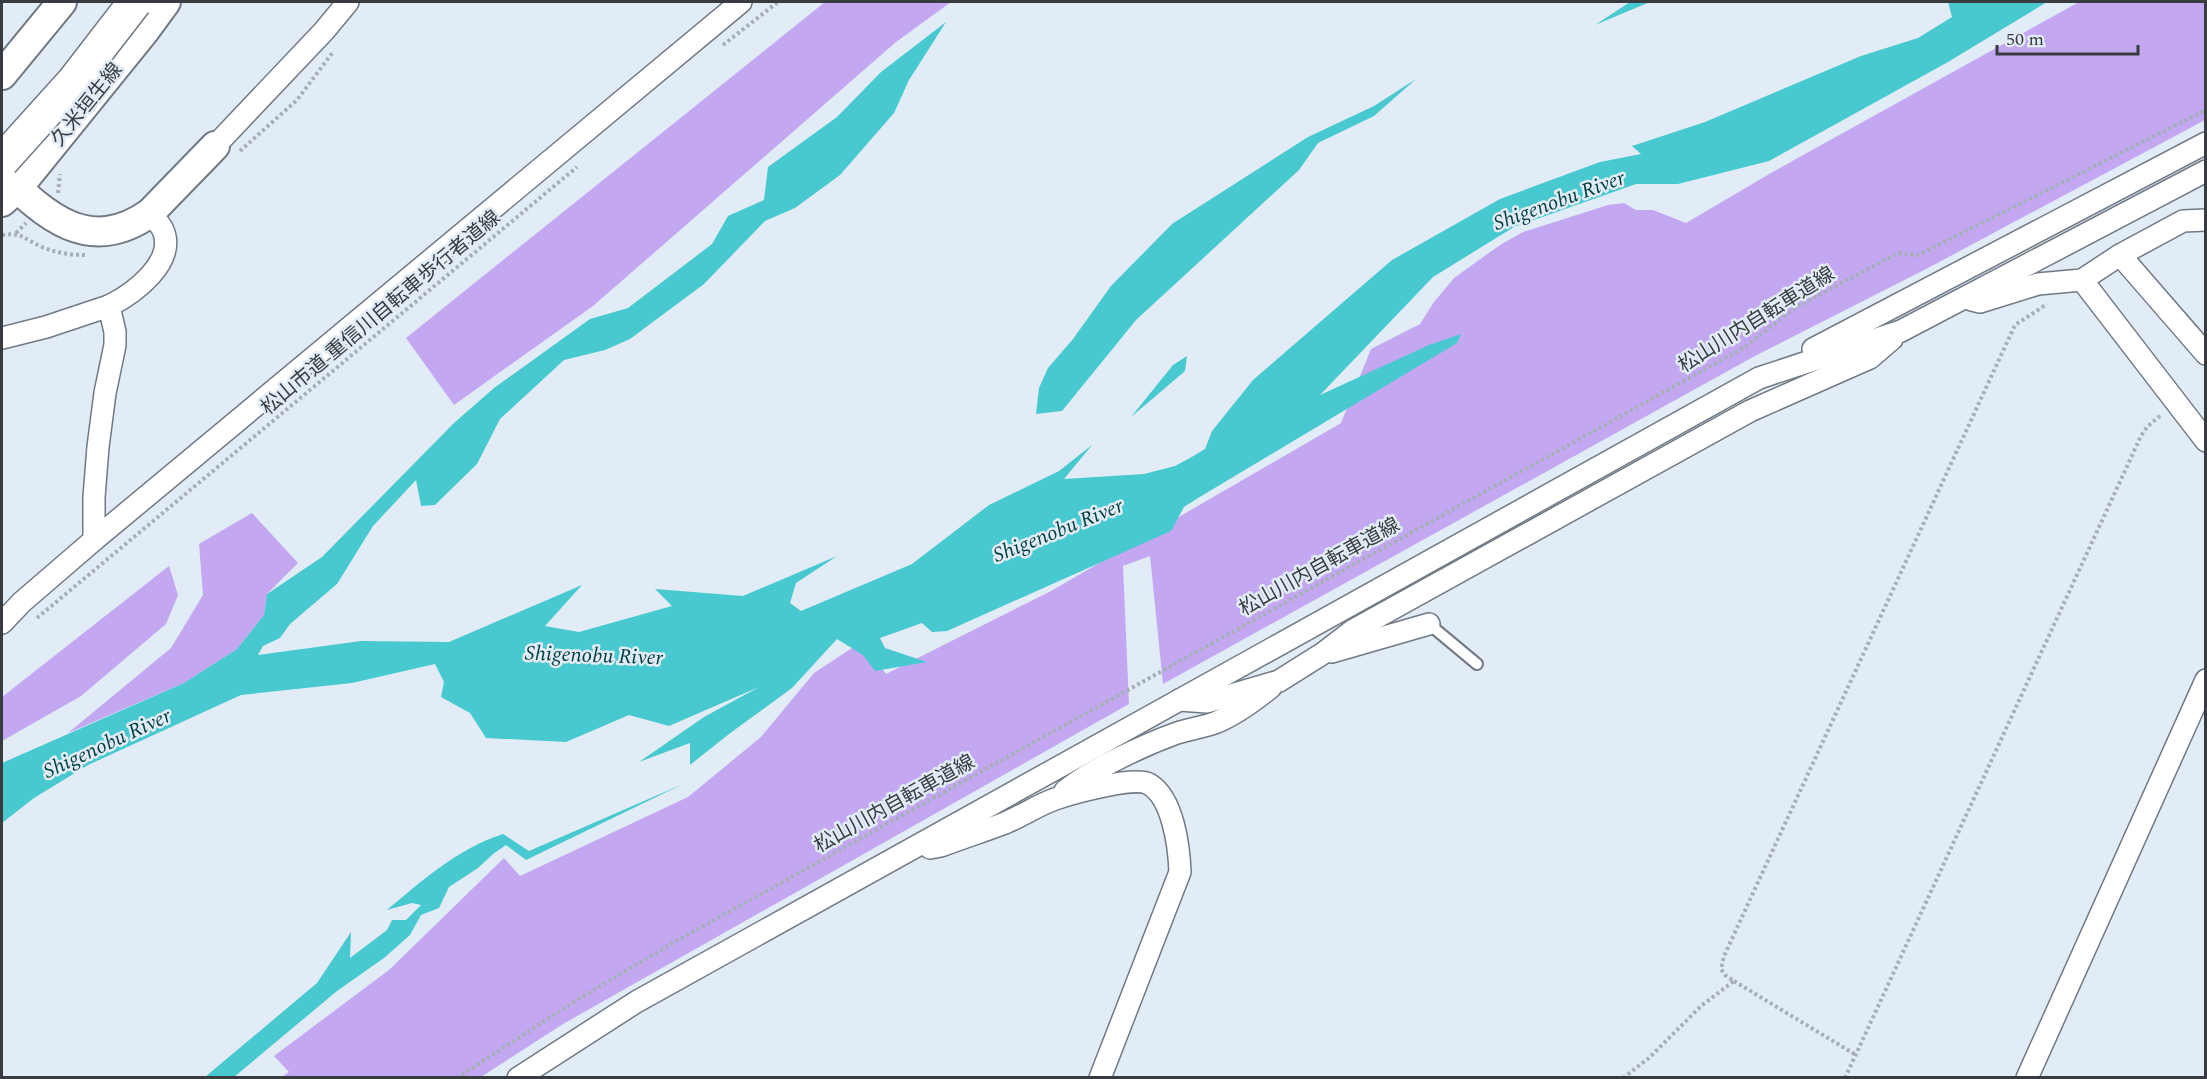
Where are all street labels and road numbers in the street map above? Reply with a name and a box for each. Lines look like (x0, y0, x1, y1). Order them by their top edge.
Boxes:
street label: 久米垣生線 (44, 56, 130, 153)
street label: 松山市道 重信川自転車歩行者道線 (254, 203, 507, 422)
street label: 松山川内自転車道線 (1672, 259, 1841, 380)
street label: 松山川内自転車道線 (1233, 510, 1405, 624)
street label: 松山川内自転車道線 (808, 747, 980, 861)

